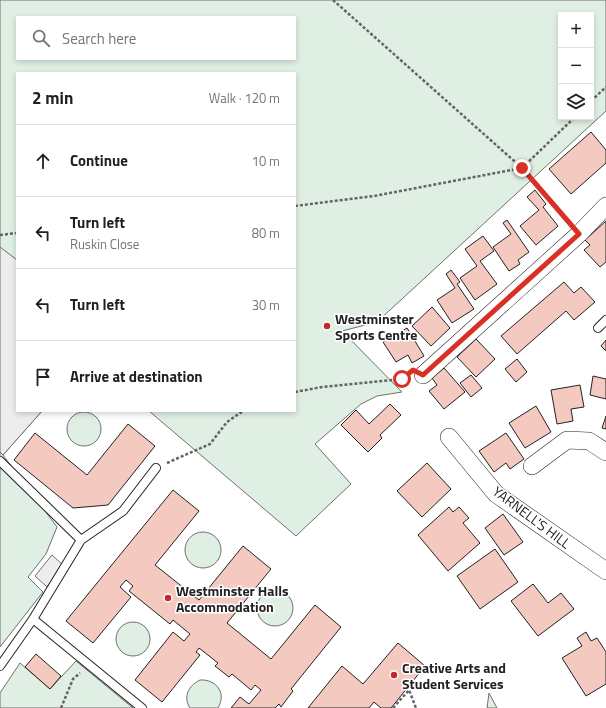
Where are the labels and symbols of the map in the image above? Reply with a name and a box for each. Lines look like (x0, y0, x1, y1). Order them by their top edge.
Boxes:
route end (513, 159, 531, 177)
place label: Westminster Sports Centre (335, 308, 418, 345)
marker: Westminster Sports Centre (322, 321, 332, 331)
route start (393, 370, 411, 388)
street label: YARNELL'S HILL (489, 481, 576, 554)
place label: Westminster Halls Accommodation (176, 580, 289, 617)
marker: Westminster Halls Accommodation (163, 593, 173, 603)
place label: Creative Arts and Student Services (402, 657, 506, 694)
marker: Creative Arts and Student Services (389, 670, 399, 680)

